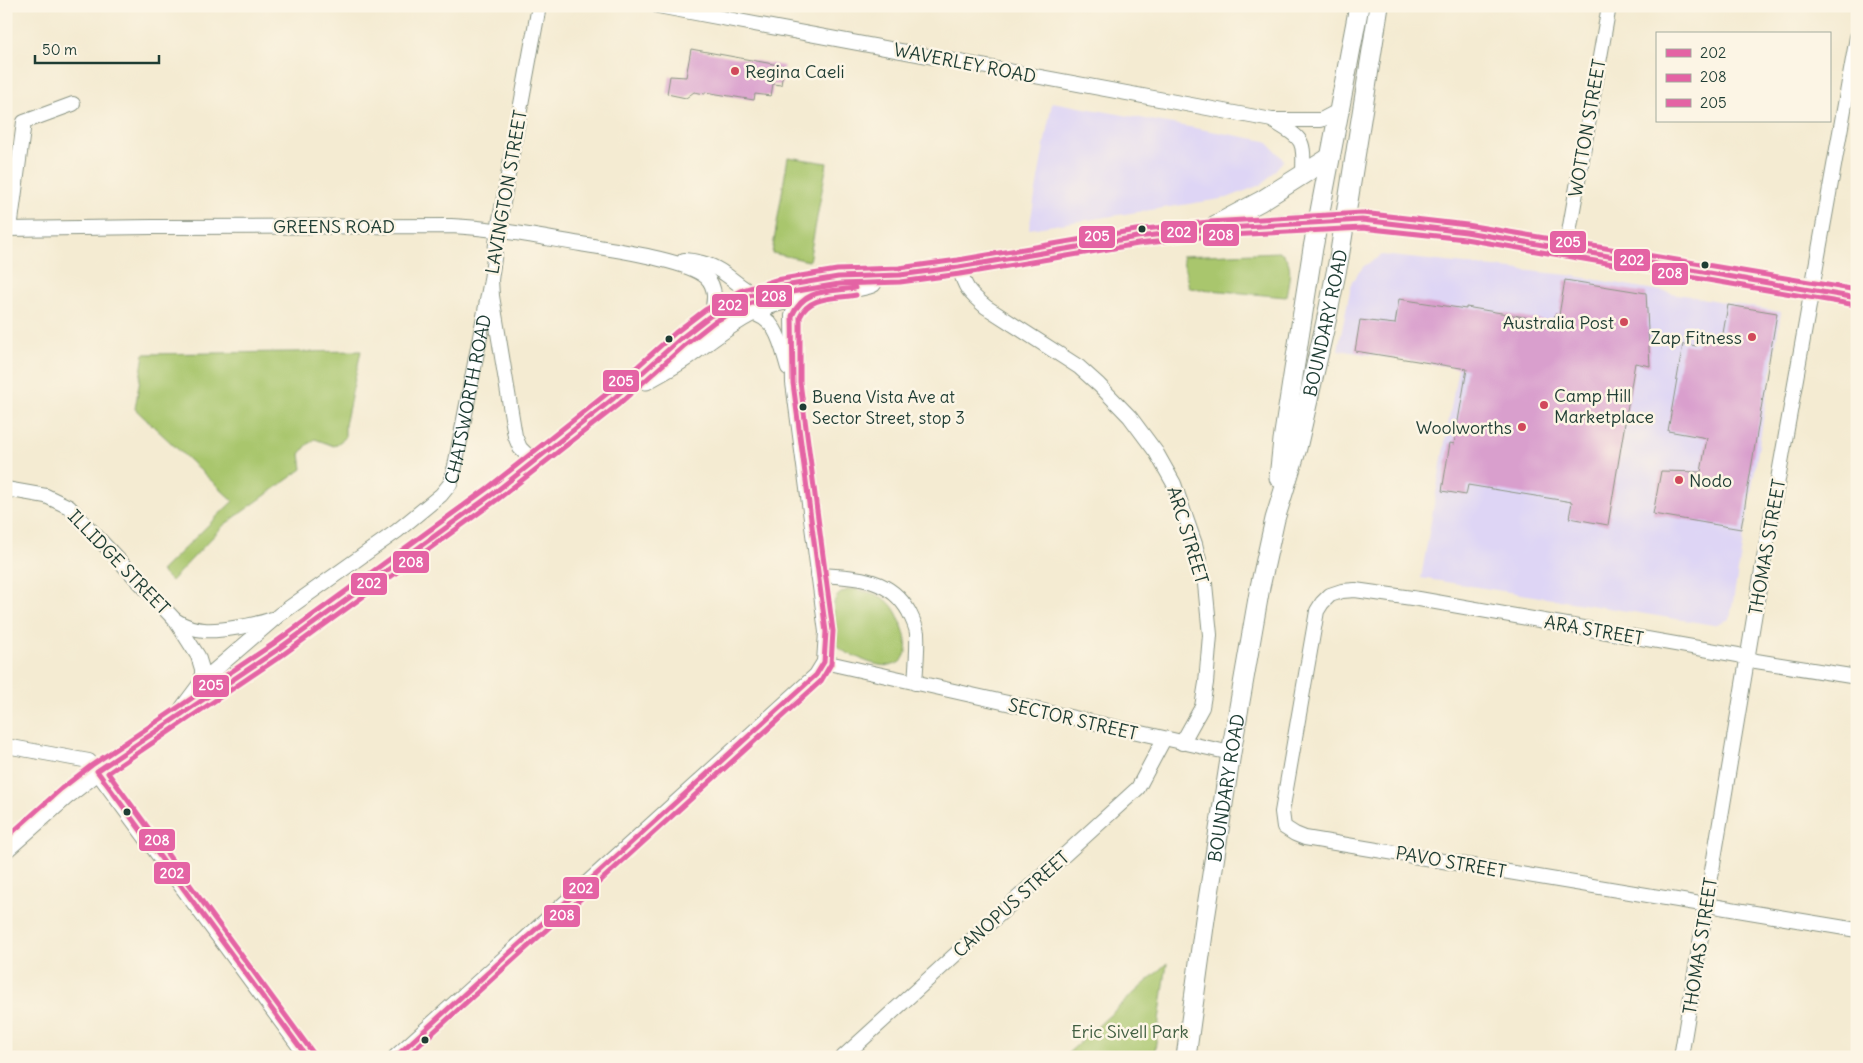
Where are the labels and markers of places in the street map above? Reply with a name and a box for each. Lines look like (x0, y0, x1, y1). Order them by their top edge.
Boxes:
place label: Regina Caeli (745, 60, 845, 83)
marker: Regina Caeli (729, 65, 741, 77)
unlabelled marker (1137, 224, 1147, 234)
unlabelled marker (1700, 260, 1710, 270)
place label: Australia Post (1503, 311, 1614, 334)
marker: Australia Post (1618, 316, 1630, 328)
place label: Zap Fitness (1650, 326, 1742, 349)
marker: Zap Fitness (1746, 331, 1758, 343)
unlabelled marker (664, 334, 674, 344)
place label: Camp Hill Marketplace (1554, 384, 1654, 428)
place label: Buena Vista Ave at Sector Street, stop 3 (812, 386, 965, 429)
marker: Camp Hill Marketplace (1538, 399, 1550, 411)
marker: Buena Vista Ave at Sector Street, stop 3 (798, 402, 808, 412)
place label: Woolworths (1416, 416, 1512, 439)
marker: Woolworths (1516, 421, 1528, 433)
place label: Nodo (1689, 469, 1732, 492)
marker: Nodo (1673, 474, 1685, 486)
unlabelled marker (122, 807, 132, 817)
unlabelled marker (420, 1035, 430, 1045)

